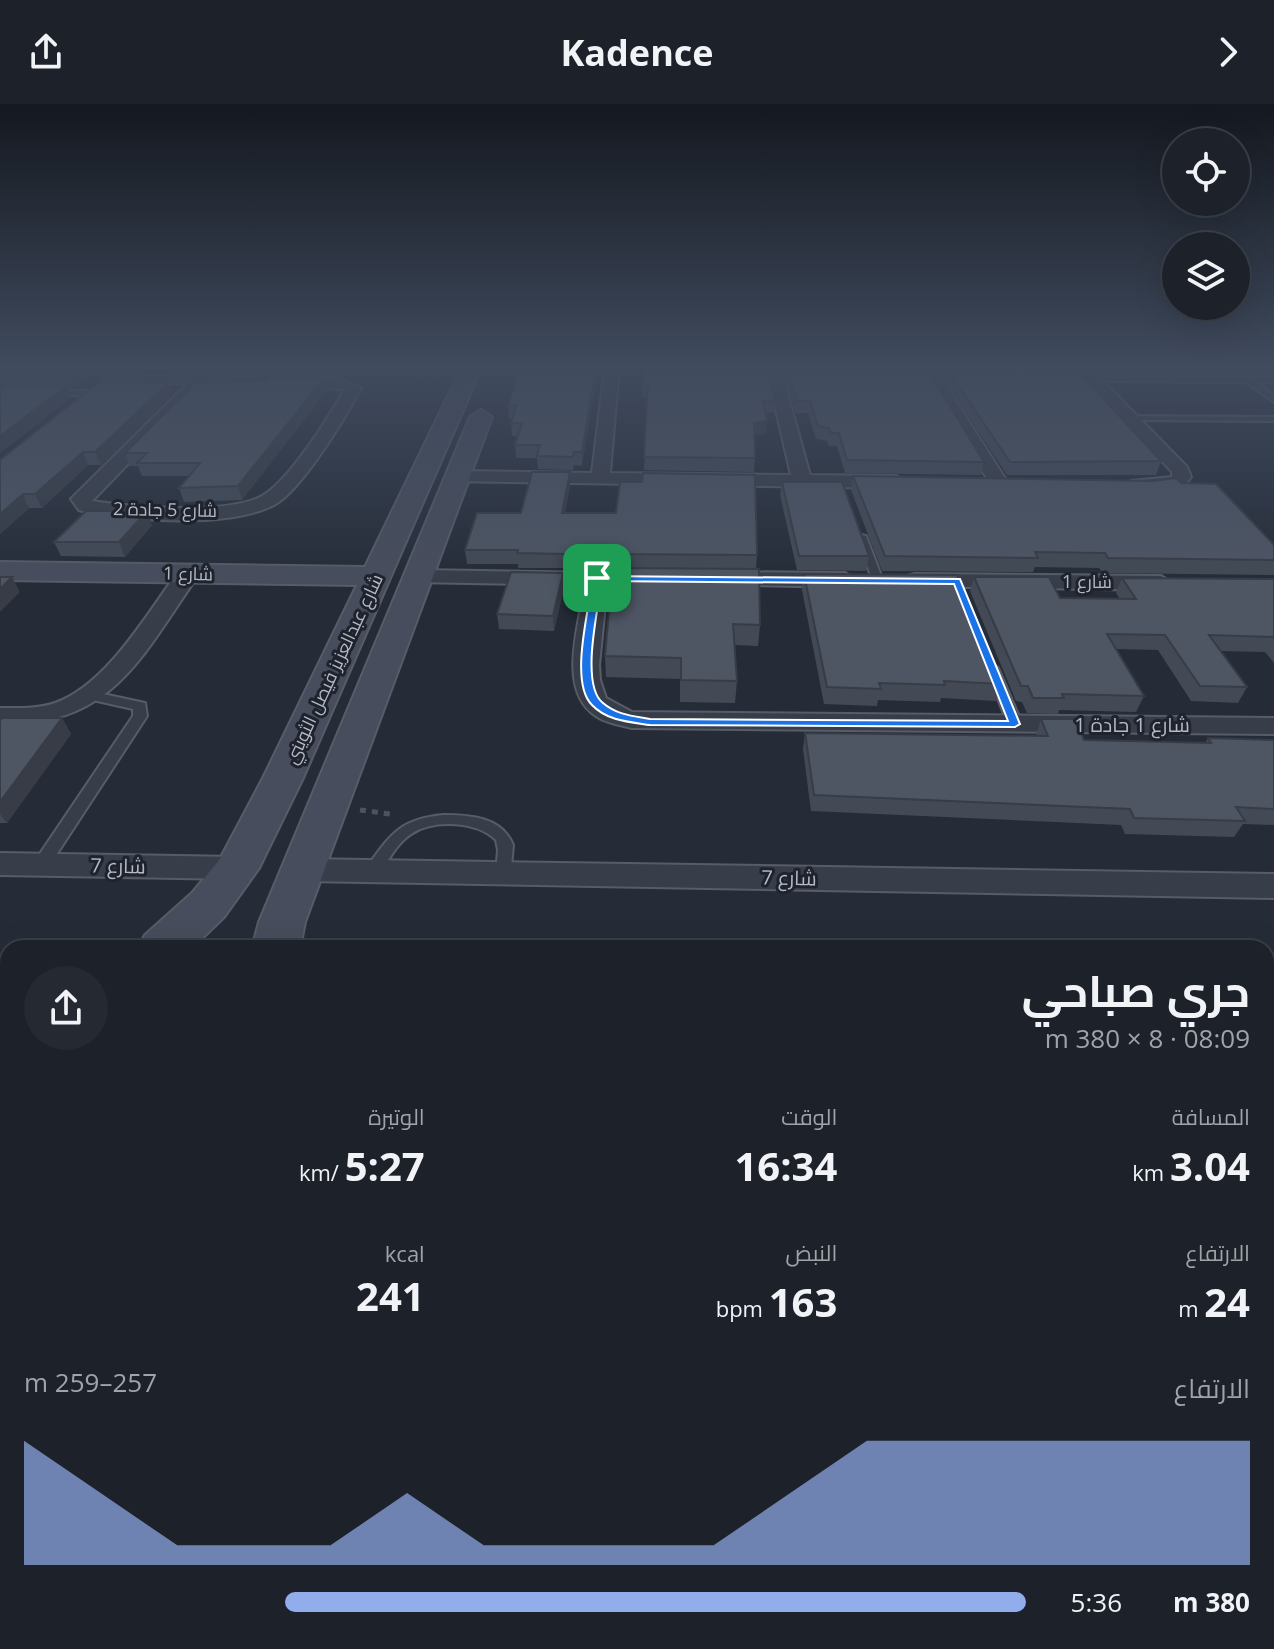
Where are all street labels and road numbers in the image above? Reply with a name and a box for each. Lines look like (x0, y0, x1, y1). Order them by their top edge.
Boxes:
street label: شارع 5 جادة 2 (113, 496, 217, 523)
street label: شارع 1 (163, 561, 213, 586)
street label: شارع 1 (1062, 569, 1112, 594)
street label: شارع عبدالعزيز فيصل الثويني (278, 570, 390, 769)
street label: شارع 1 جادة 1 (1074, 711, 1190, 739)
street label: شارع 7 (90, 852, 146, 880)
street label: شارع 7 (761, 864, 817, 892)

